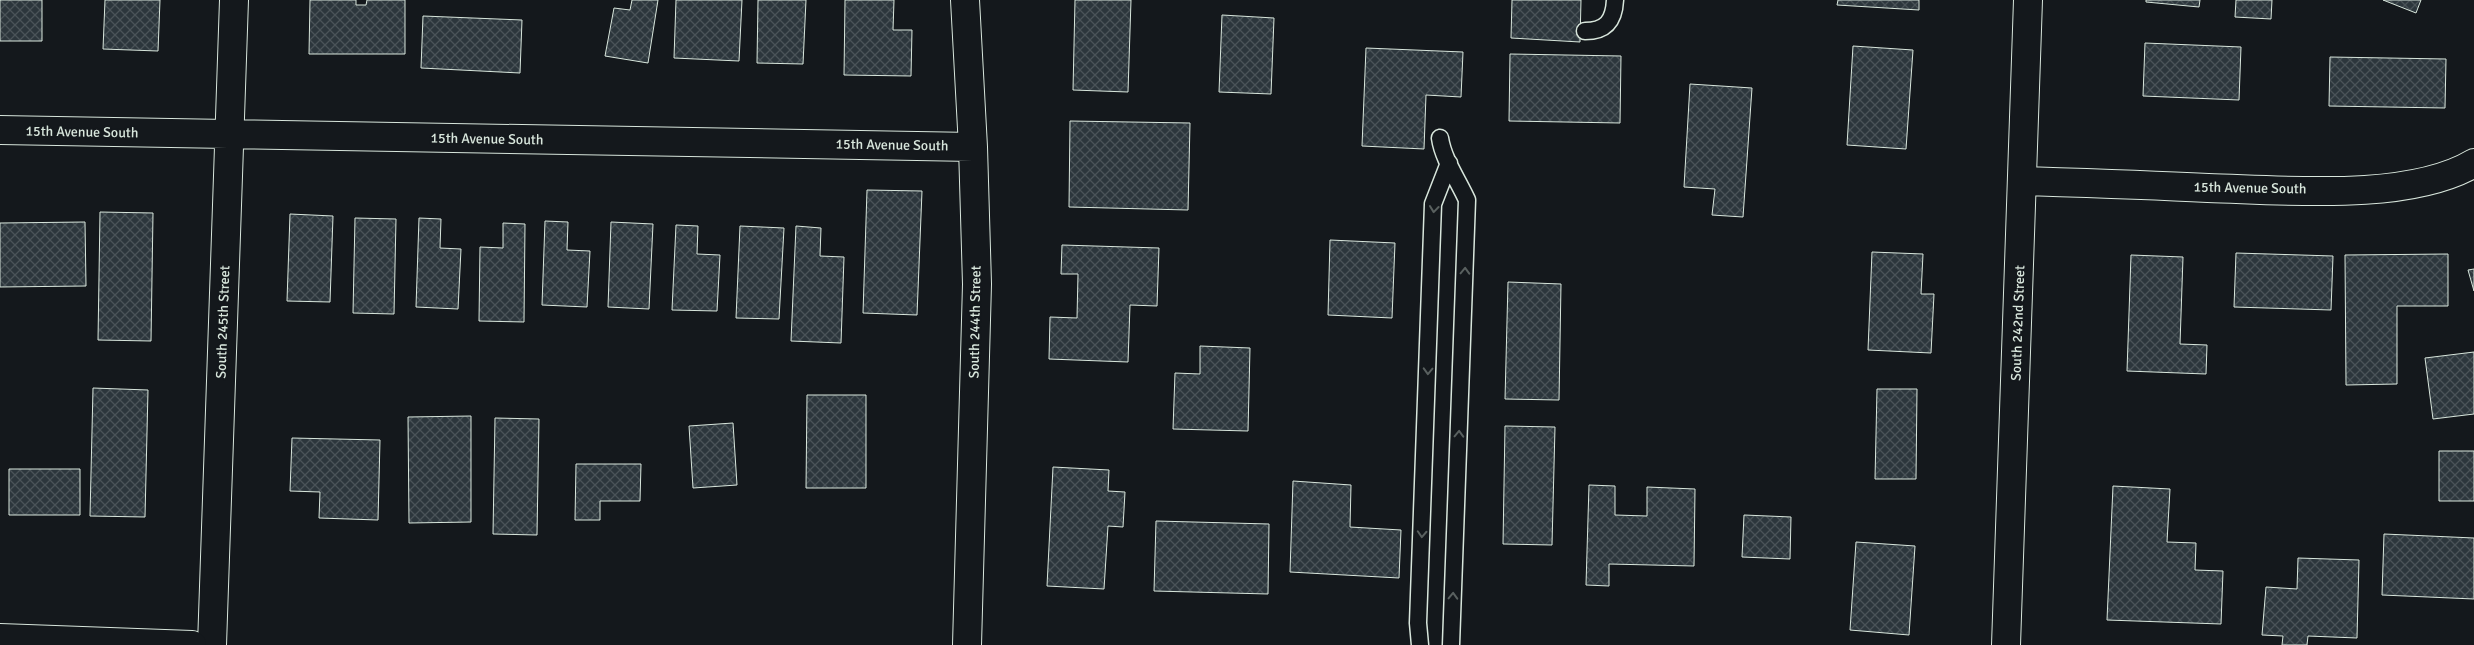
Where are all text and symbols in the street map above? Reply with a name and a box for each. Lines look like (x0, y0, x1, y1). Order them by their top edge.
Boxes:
street label: 15th Avenue South (25, 123, 139, 141)
street label: 15th Avenue South (430, 130, 544, 148)
street label: 15th Avenue South (835, 136, 949, 154)
street label: 15th Avenue South (2193, 179, 2307, 197)
one-way arrow (1428, 205, 1439, 213)
street label: South 245th Street (213, 265, 233, 379)
street label: South 244th Street (966, 265, 984, 379)
street label: South 242nd Street (2007, 265, 2029, 381)
one-way arrow (1459, 267, 1470, 275)
one-way arrow (1423, 368, 1433, 376)
one-way arrow (1454, 430, 1464, 438)
one-way arrow (1416, 530, 1427, 538)
one-way arrow (1448, 592, 1458, 600)

